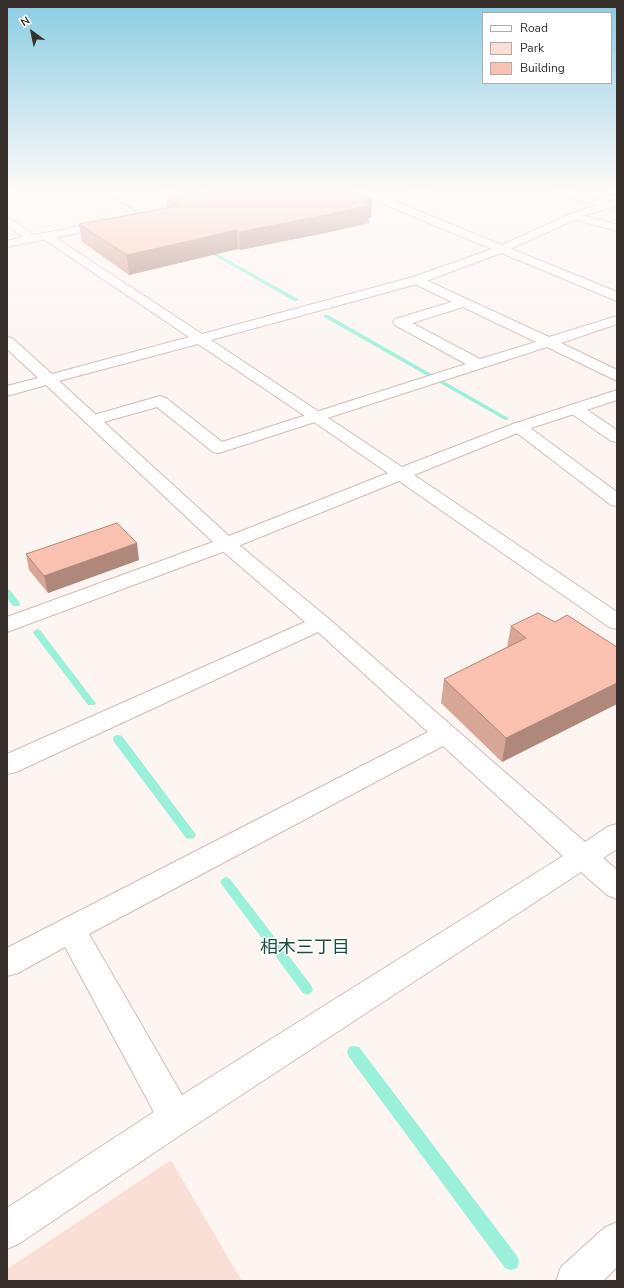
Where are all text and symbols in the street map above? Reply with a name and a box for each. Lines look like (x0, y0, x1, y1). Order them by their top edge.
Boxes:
north arrow (12, 12, 52, 52)
legend (482, 12, 612, 84)
text: N (18, 13, 33, 30)
text: Road (520, 20, 548, 36)
text: Park (520, 40, 544, 56)
text: Building (520, 60, 565, 76)
district label: 相木三丁目 (260, 938, 350, 960)

